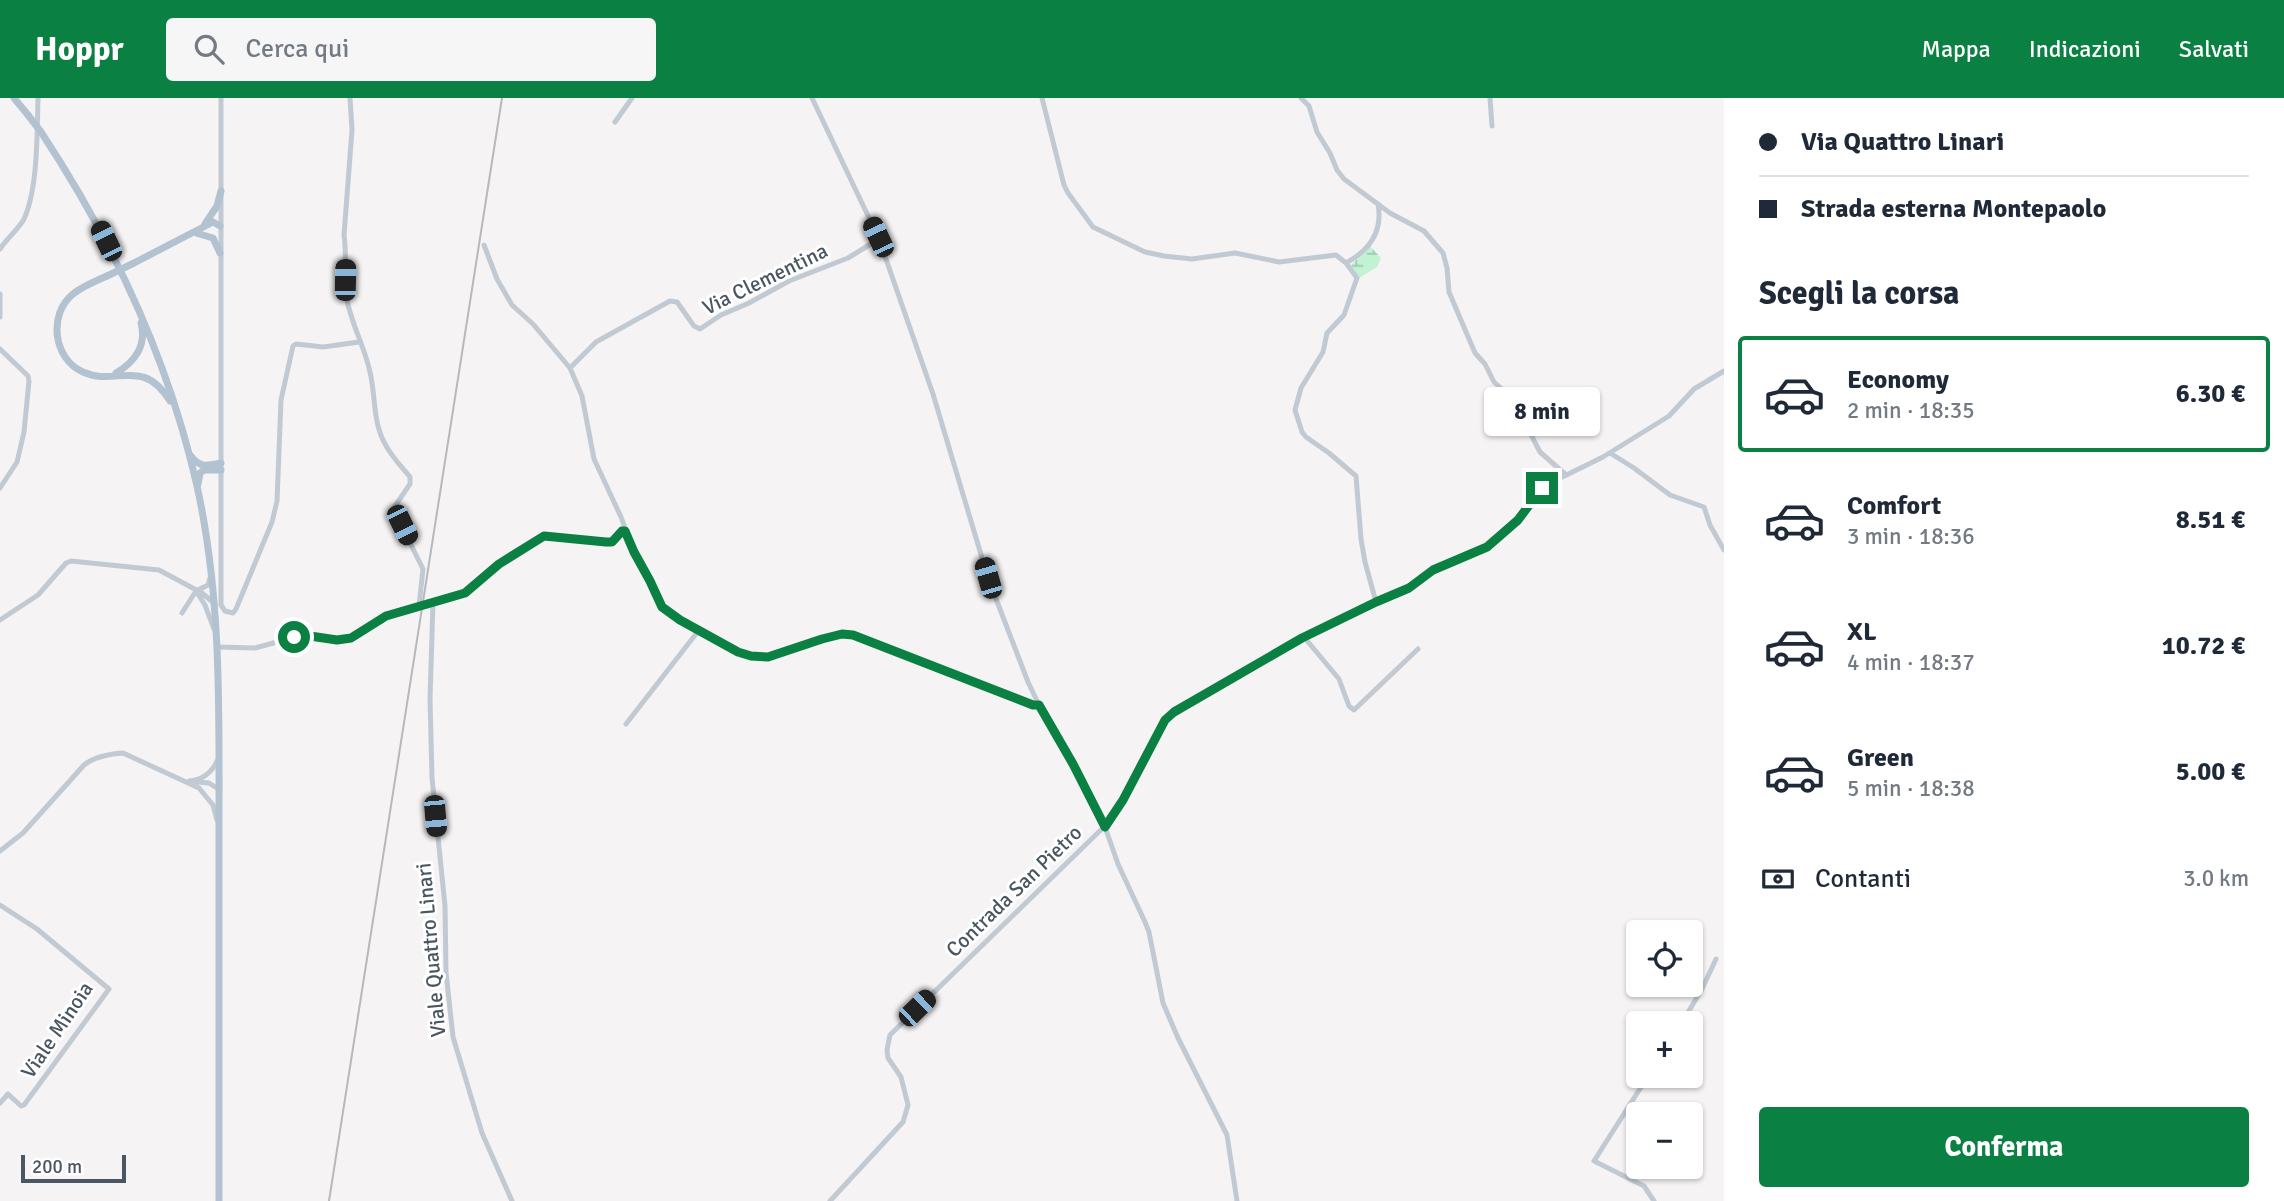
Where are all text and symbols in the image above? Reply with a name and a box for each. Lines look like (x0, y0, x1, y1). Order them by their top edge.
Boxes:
search box (166, 18, 656, 81)
text: Hoppr (35, 29, 124, 70)
icon: search (190, 30, 228, 68)
text: Cerca qui (246, 33, 349, 65)
text: Mappa (1922, 34, 1991, 64)
text: Indicazioni (2029, 34, 2141, 64)
text: Salvati (2179, 34, 2249, 64)
text: Via Quattro Linari (1801, 126, 2004, 158)
text: Strada esterna Montepaolo (1801, 193, 2106, 225)
car (860, 214, 897, 260)
car (88, 218, 125, 264)
street label: Via Clementina (698, 237, 832, 321)
car (335, 259, 356, 301)
text: Scegli la corsa (1759, 274, 1960, 313)
icon: car (1763, 363, 1826, 426)
text: Economy (1847, 364, 1949, 396)
text: 6.30 € (2176, 378, 2245, 410)
callout: 8 min (1484, 386, 1600, 436)
text: 2 min · 18:35 (1847, 396, 1975, 425)
text: 8 min (1514, 397, 1570, 426)
route end (1526, 472, 1558, 504)
icon: car (1763, 489, 1826, 552)
text: Comfort (1847, 490, 1941, 522)
car (384, 502, 421, 548)
text: 8.51 € (2176, 504, 2245, 536)
text: 3 min · 18:36 (1847, 522, 1975, 551)
car (973, 555, 1004, 601)
icon: car (1763, 615, 1826, 678)
text: XL (1847, 616, 1877, 648)
route start (278, 621, 310, 653)
text: 10.72 € (2162, 630, 2245, 662)
text: 4 min · 18:37 (1847, 648, 1975, 677)
icon: car (1763, 741, 1826, 804)
text: Green (1847, 742, 1914, 774)
text: 5.00 € (2176, 756, 2245, 788)
text: 5 min · 18:38 (1847, 774, 1975, 803)
car (423, 794, 448, 838)
street label: Contrada San Pietro (941, 820, 1087, 962)
icon: cash (1759, 860, 1797, 898)
street label: Viale Quattro Linari (410, 862, 452, 1038)
text: Contanti (1815, 863, 1911, 895)
text: 3.0 km (2183, 864, 2249, 893)
map controls (1626, 920, 1703, 1179)
button: locate (1626, 920, 1703, 997)
street label: Viale Minoia (15, 977, 99, 1083)
car (895, 986, 940, 1030)
button: + (1626, 1011, 1703, 1088)
button: − (1626, 1102, 1703, 1179)
button: Conferma (1759, 1107, 2249, 1187)
scale bar (21, 1152, 126, 1184)
text: 200 m (32, 1155, 82, 1179)

